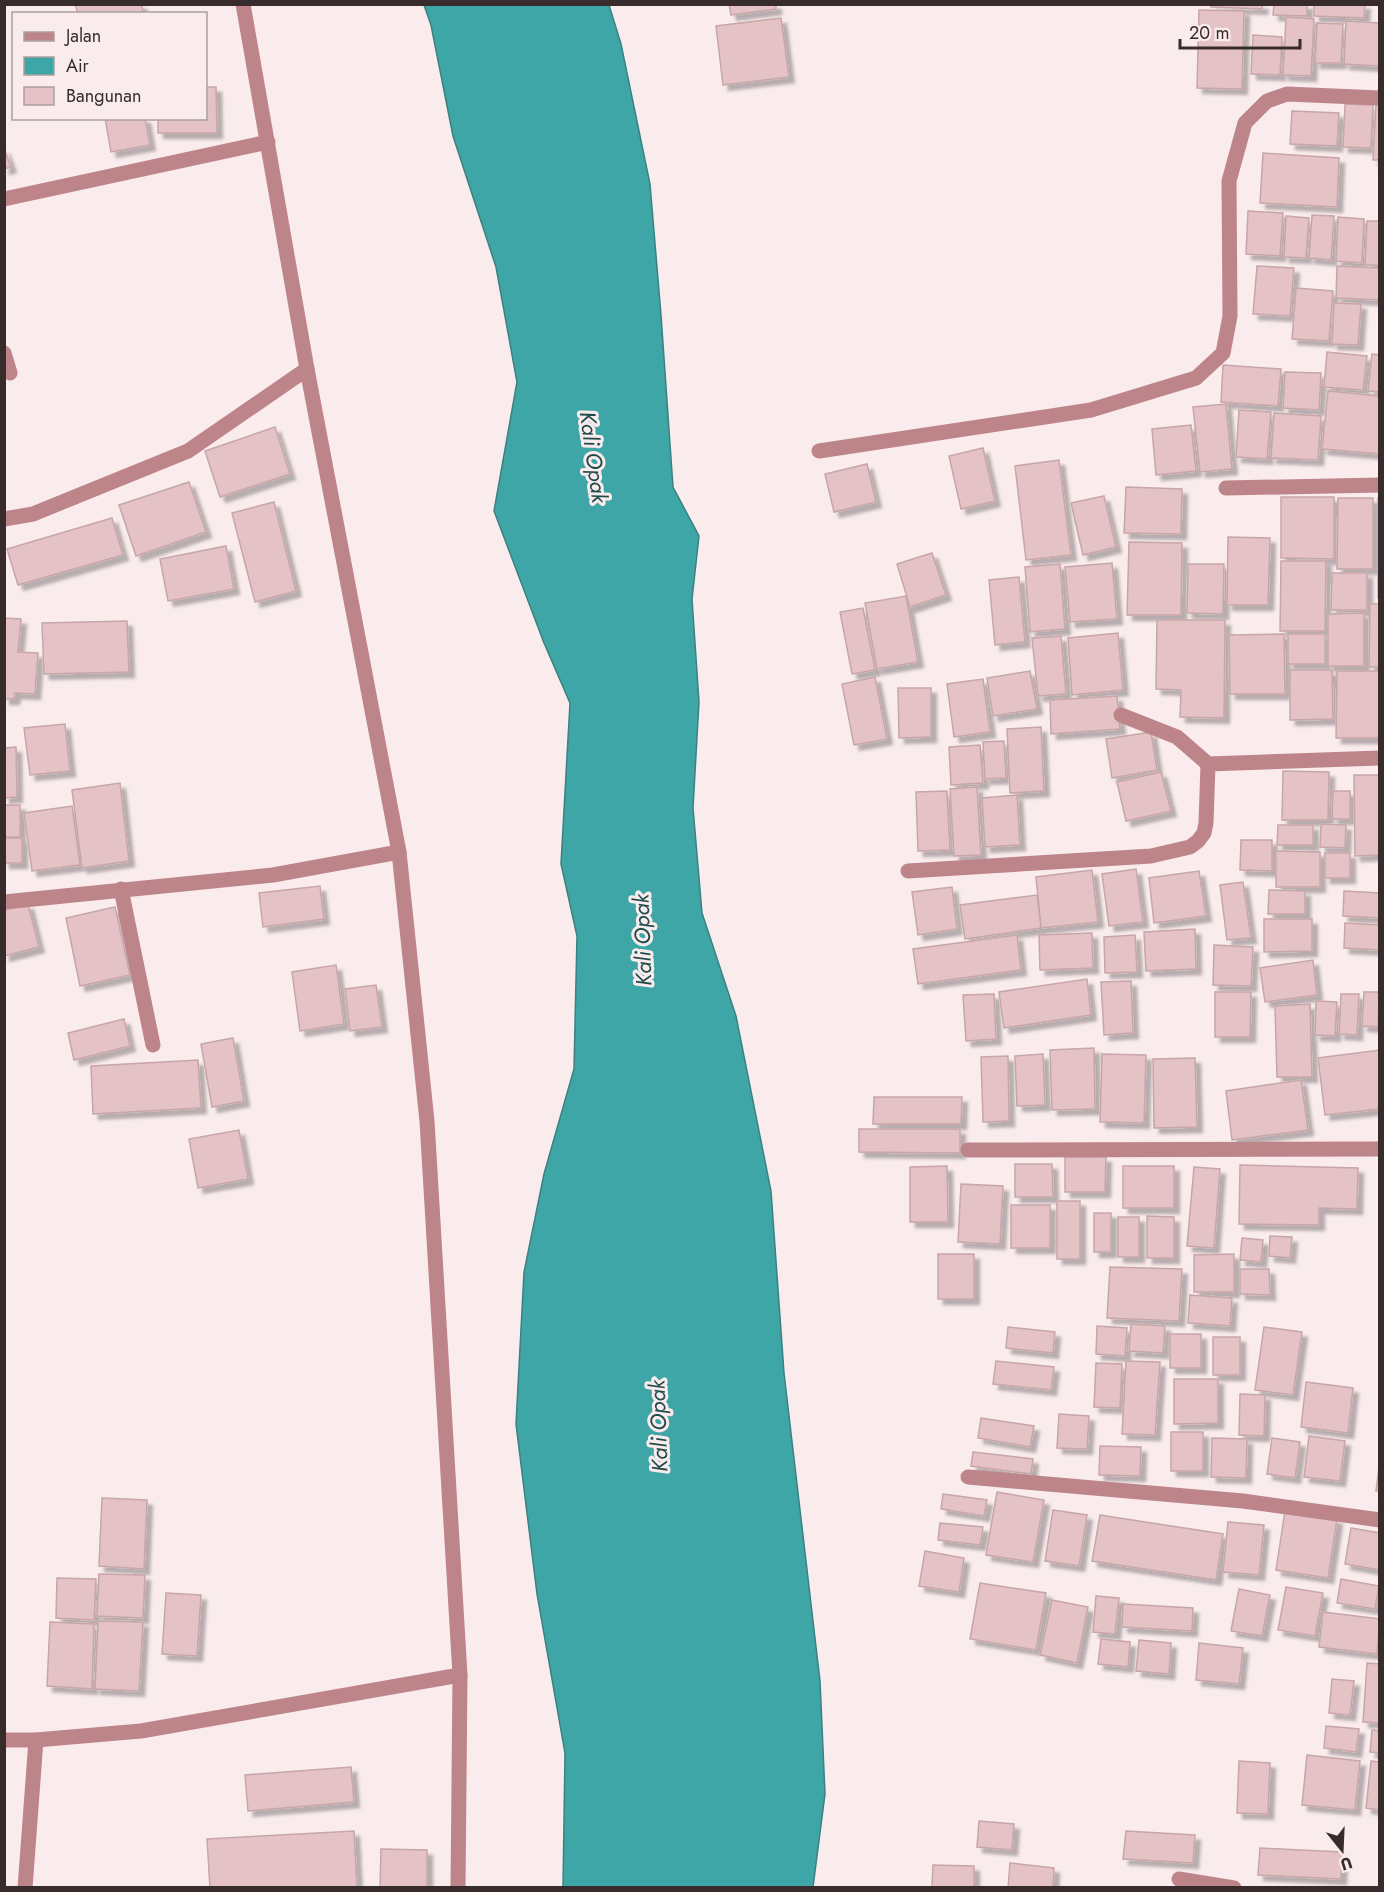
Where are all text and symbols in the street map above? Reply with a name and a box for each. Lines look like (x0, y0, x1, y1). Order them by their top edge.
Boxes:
legend (12, 12, 207, 120)
scale bar (1180, 12, 1300, 50)
text: 20 m (1189, 20, 1229, 46)
text: Jalan (64, 23, 101, 49)
text: Air (66, 53, 90, 79)
text: Bangunan (66, 83, 141, 109)
water label: Kali Opak (572, 409, 616, 506)
water label: Kali Opak (624, 892, 660, 986)
water label: Kali Opak (640, 1378, 676, 1472)
north arrow (1312, 1820, 1372, 1880)
text: U (1338, 1851, 1355, 1876)

